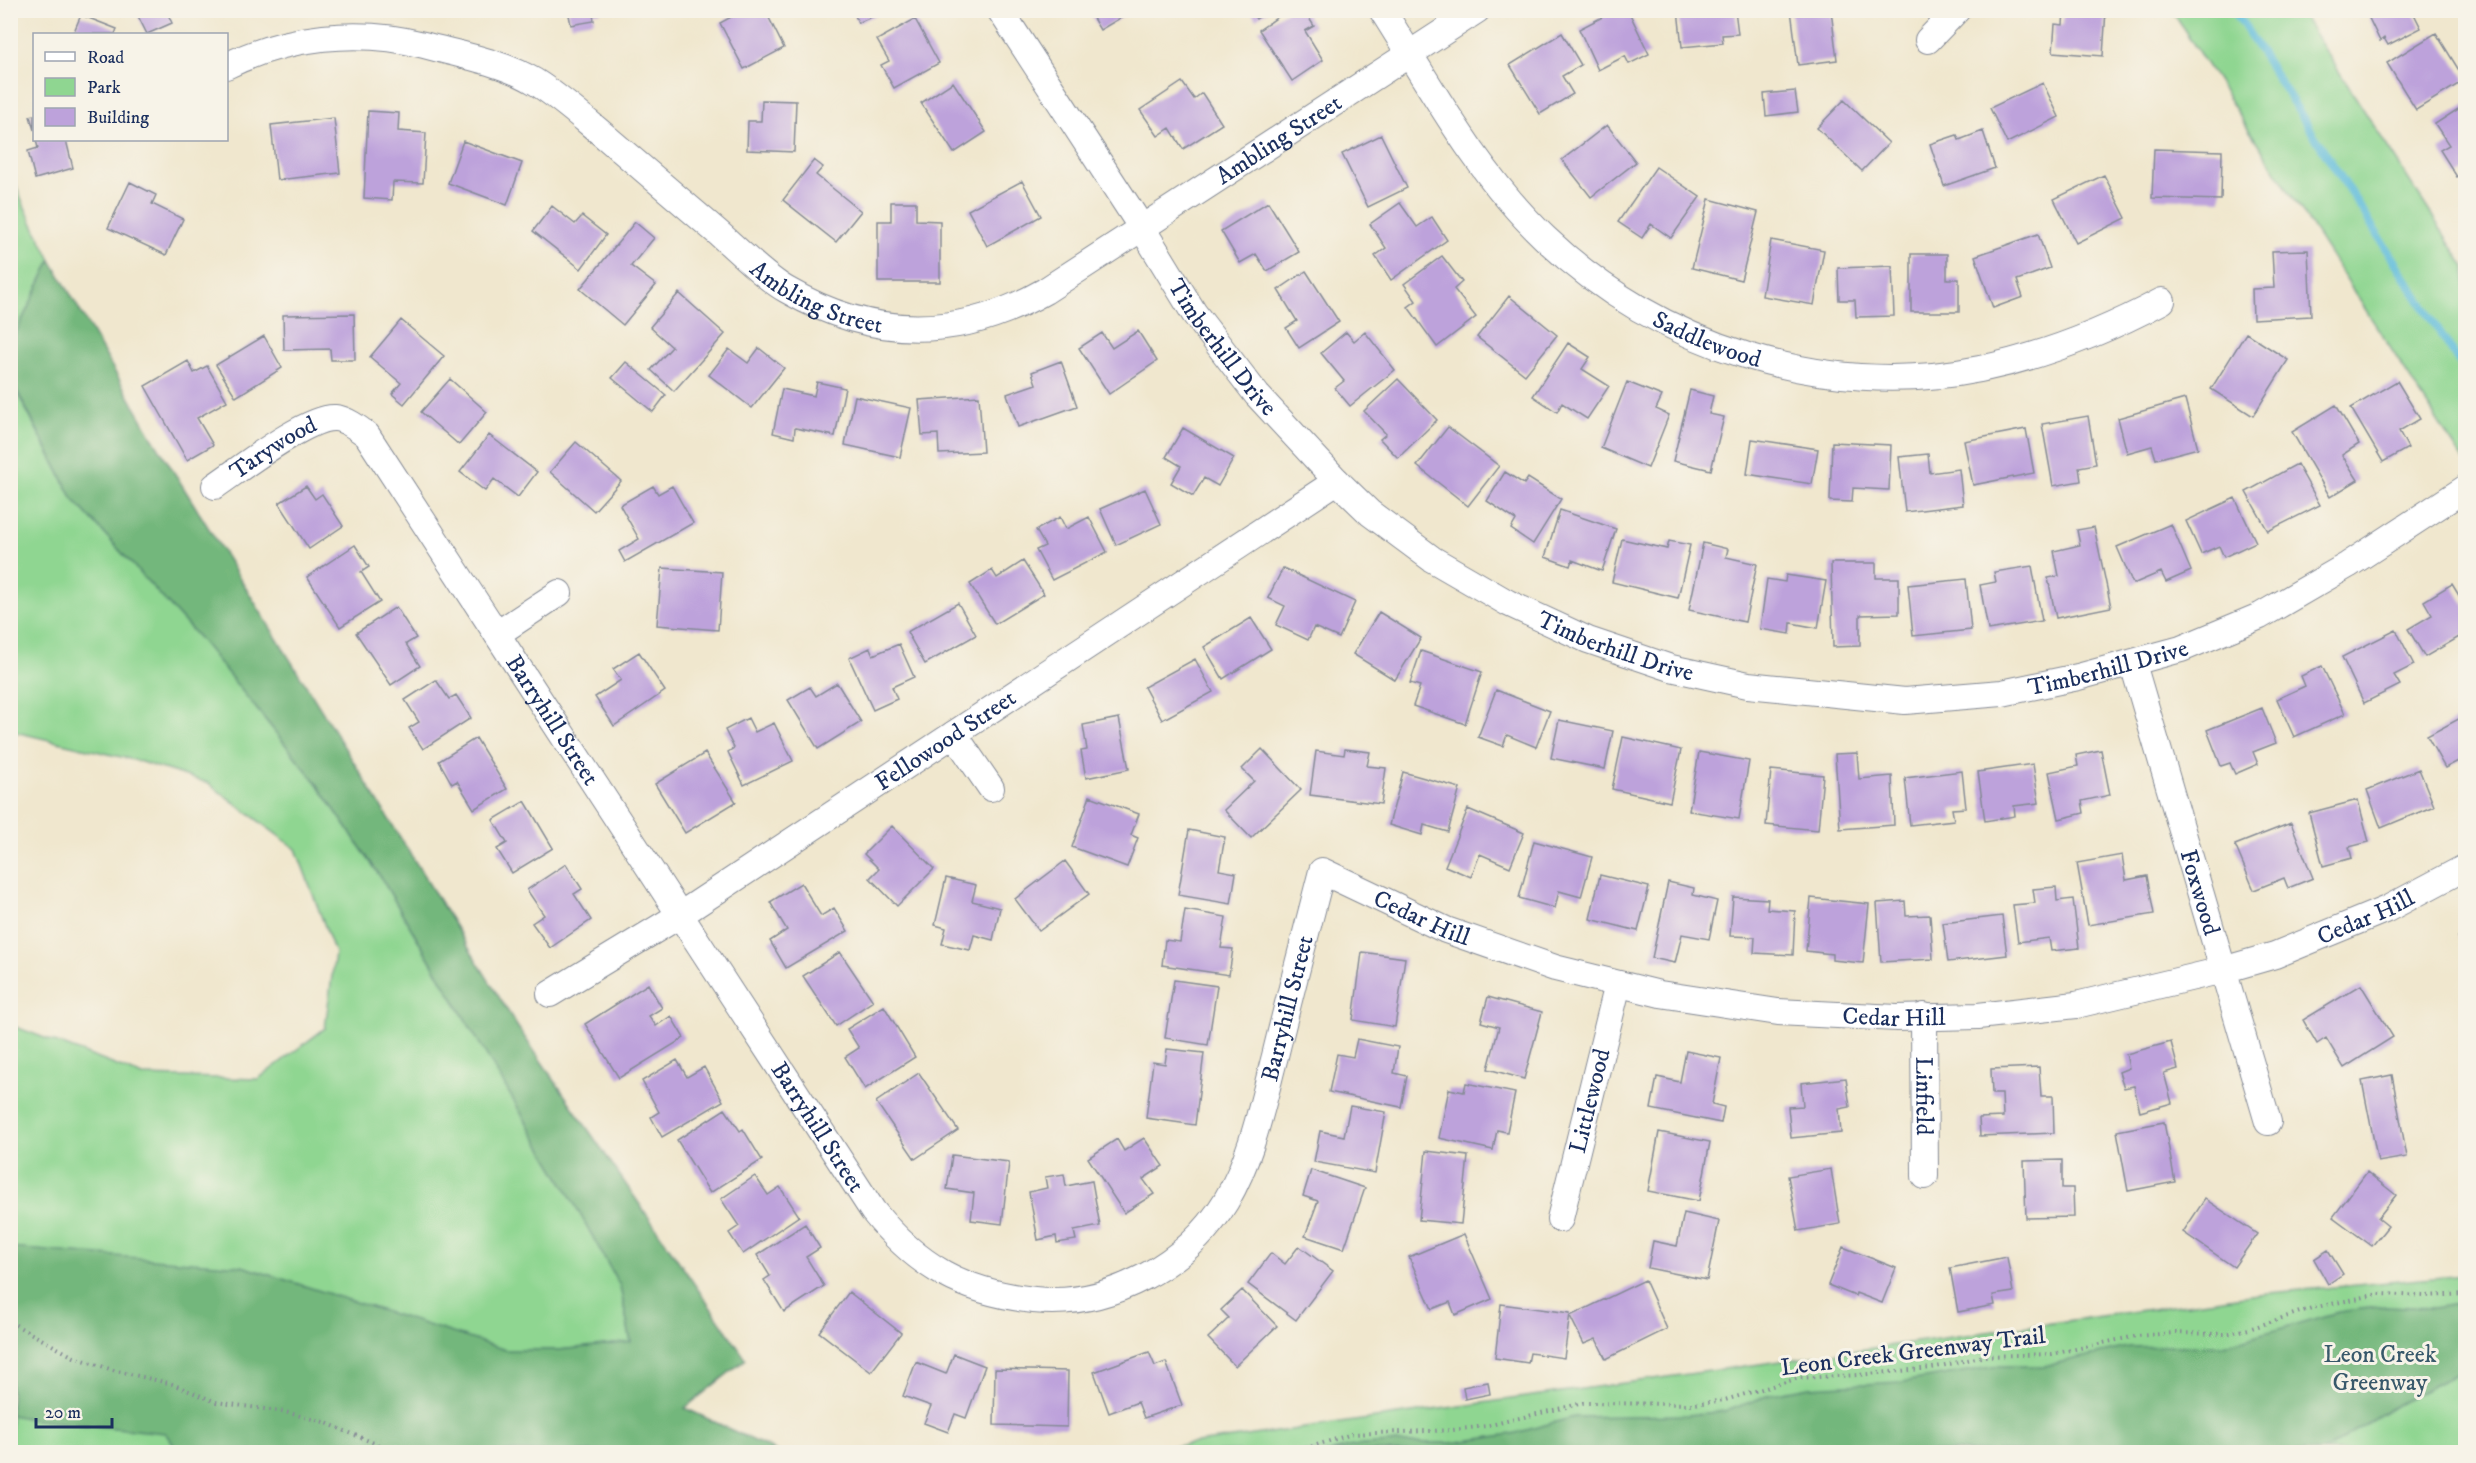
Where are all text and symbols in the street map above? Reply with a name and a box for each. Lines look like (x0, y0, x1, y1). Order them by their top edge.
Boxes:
legend (33, 33, 228, 141)
text: Road (87, 47, 124, 69)
text: Park (87, 77, 121, 99)
street label: Ambling Street (1211, 88, 1348, 192)
text: Building (87, 107, 149, 129)
street label: Ambling Street (743, 254, 885, 341)
street label: Timberhill Drive (1161, 273, 1283, 423)
street label: Saddlewood (1647, 305, 1765, 375)
street label: Tarywood (224, 410, 322, 487)
street label: Timberhill Drive (1532, 605, 1696, 689)
street label: Timberhill Drive (2025, 634, 2193, 703)
street label: Barryhill Street (498, 650, 605, 792)
street label: Fellowood Street (870, 683, 1022, 798)
street label: Foxwood (2172, 846, 2226, 939)
street label: Cedar Hill (2313, 883, 2420, 952)
street label: Cedar Hill (1368, 884, 1475, 953)
street label: Barryhill Street (1255, 932, 1321, 1085)
street label: Cedar Hill (1842, 1001, 1947, 1034)
street label: Littlewood (1563, 1045, 1618, 1156)
street label: Barryhill Street (764, 1057, 871, 1199)
street label: Linfield (1908, 1057, 1939, 1135)
street label: Leon Creek Greenway Trail (1779, 1321, 2048, 1383)
park label: Leon Creek Greenway (2323, 1340, 2437, 1398)
scale bar (36, 1391, 112, 1429)
text: 20 m (45, 1402, 81, 1424)

